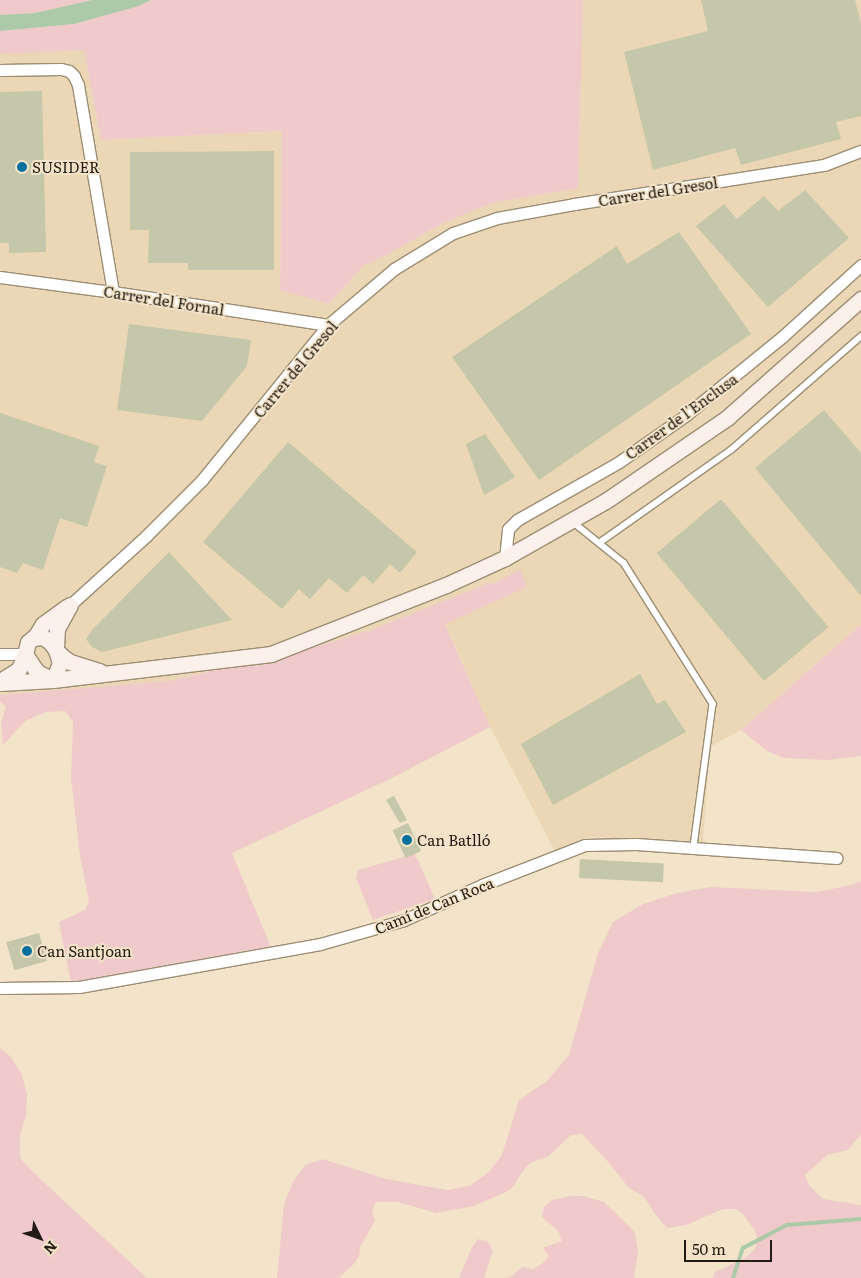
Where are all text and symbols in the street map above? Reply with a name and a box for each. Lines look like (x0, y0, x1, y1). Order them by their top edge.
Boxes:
place label: SUSIDER (32, 158, 100, 176)
marker: SUSIDER (16, 161, 28, 173)
street label: Carrer del Gresol (597, 173, 719, 209)
street label: Carrer del Fornal (102, 282, 226, 318)
street label: Carrer del Gresol (249, 317, 341, 421)
street label: Carrer de l'Enclusa (621, 369, 741, 463)
place label: Can Batlló (417, 831, 490, 849)
marker: Can Batlló (401, 834, 413, 846)
street label: Camí de Can Roca (372, 873, 496, 937)
place label: Can Santjoan (37, 942, 132, 960)
marker: Can Santjoan (21, 945, 33, 957)
north arrow (15, 1213, 65, 1263)
scale bar (686, 1230, 774, 1262)
text: N (40, 1237, 63, 1259)
text: 50 m (692, 1237, 726, 1260)

